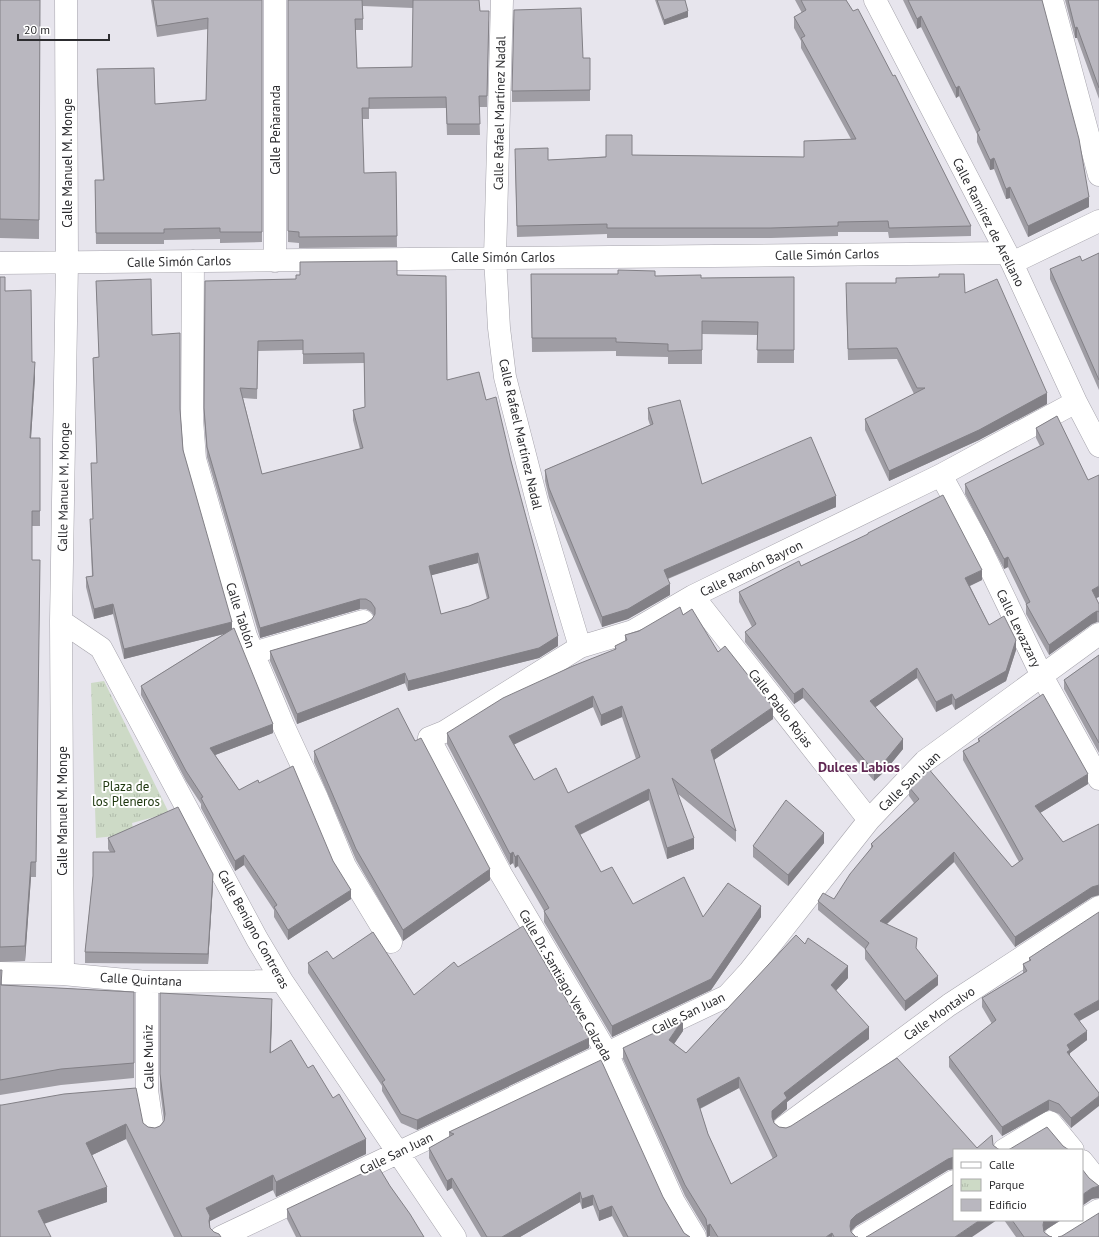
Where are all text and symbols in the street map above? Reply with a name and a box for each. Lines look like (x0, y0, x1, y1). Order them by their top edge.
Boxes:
scale bar (18, 16, 109, 42)
text: 20 m (24, 22, 50, 37)
street label: Calle Rafael Martínez Nadal (490, 36, 509, 190)
street label: Calle Peñaranda (267, 85, 284, 175)
street label: Calle Manuel M. Monge (59, 98, 76, 228)
street label: Calle Ramírez de Arellano (949, 155, 1029, 290)
street label: Calle Simón Carlos (775, 245, 879, 264)
street label: Calle Simón Carlos (451, 249, 555, 266)
street label: Calle Simón Carlos (127, 252, 231, 271)
street label: Calle Rafael Martínez Nadal (495, 357, 546, 511)
street label: Calle Manuel M. Monge (54, 422, 73, 552)
street label: Calle Ramón Bayron (697, 536, 805, 601)
street label: Calle Tablón (222, 580, 259, 650)
street label: Calle Levazzary (992, 586, 1045, 670)
street label: Calle Pablo Rojas (745, 666, 817, 751)
street label: Calle Manuel M. Monge (54, 746, 71, 876)
street label: Calle San Juan (875, 748, 944, 815)
district label: Dulces Labios (818, 758, 900, 776)
park label: Plaza de los Pleneros (92, 778, 160, 810)
street label: Calle Benigno Contreras (214, 867, 293, 992)
street label: Calle Dr. Santiago Veve Calzada (515, 906, 616, 1064)
street label: Calle Quintana (99, 969, 182, 990)
street label: Calle Montalvo (900, 983, 978, 1044)
street label: Calle San Juan (649, 988, 728, 1039)
street label: Calle Muñiz (139, 1024, 158, 1090)
street label: Calle San Juan (357, 1128, 436, 1179)
legend (953, 1149, 1083, 1221)
text: Calle (989, 1157, 1015, 1172)
text: Parque (989, 1177, 1024, 1192)
text: Edificio (989, 1197, 1027, 1212)

